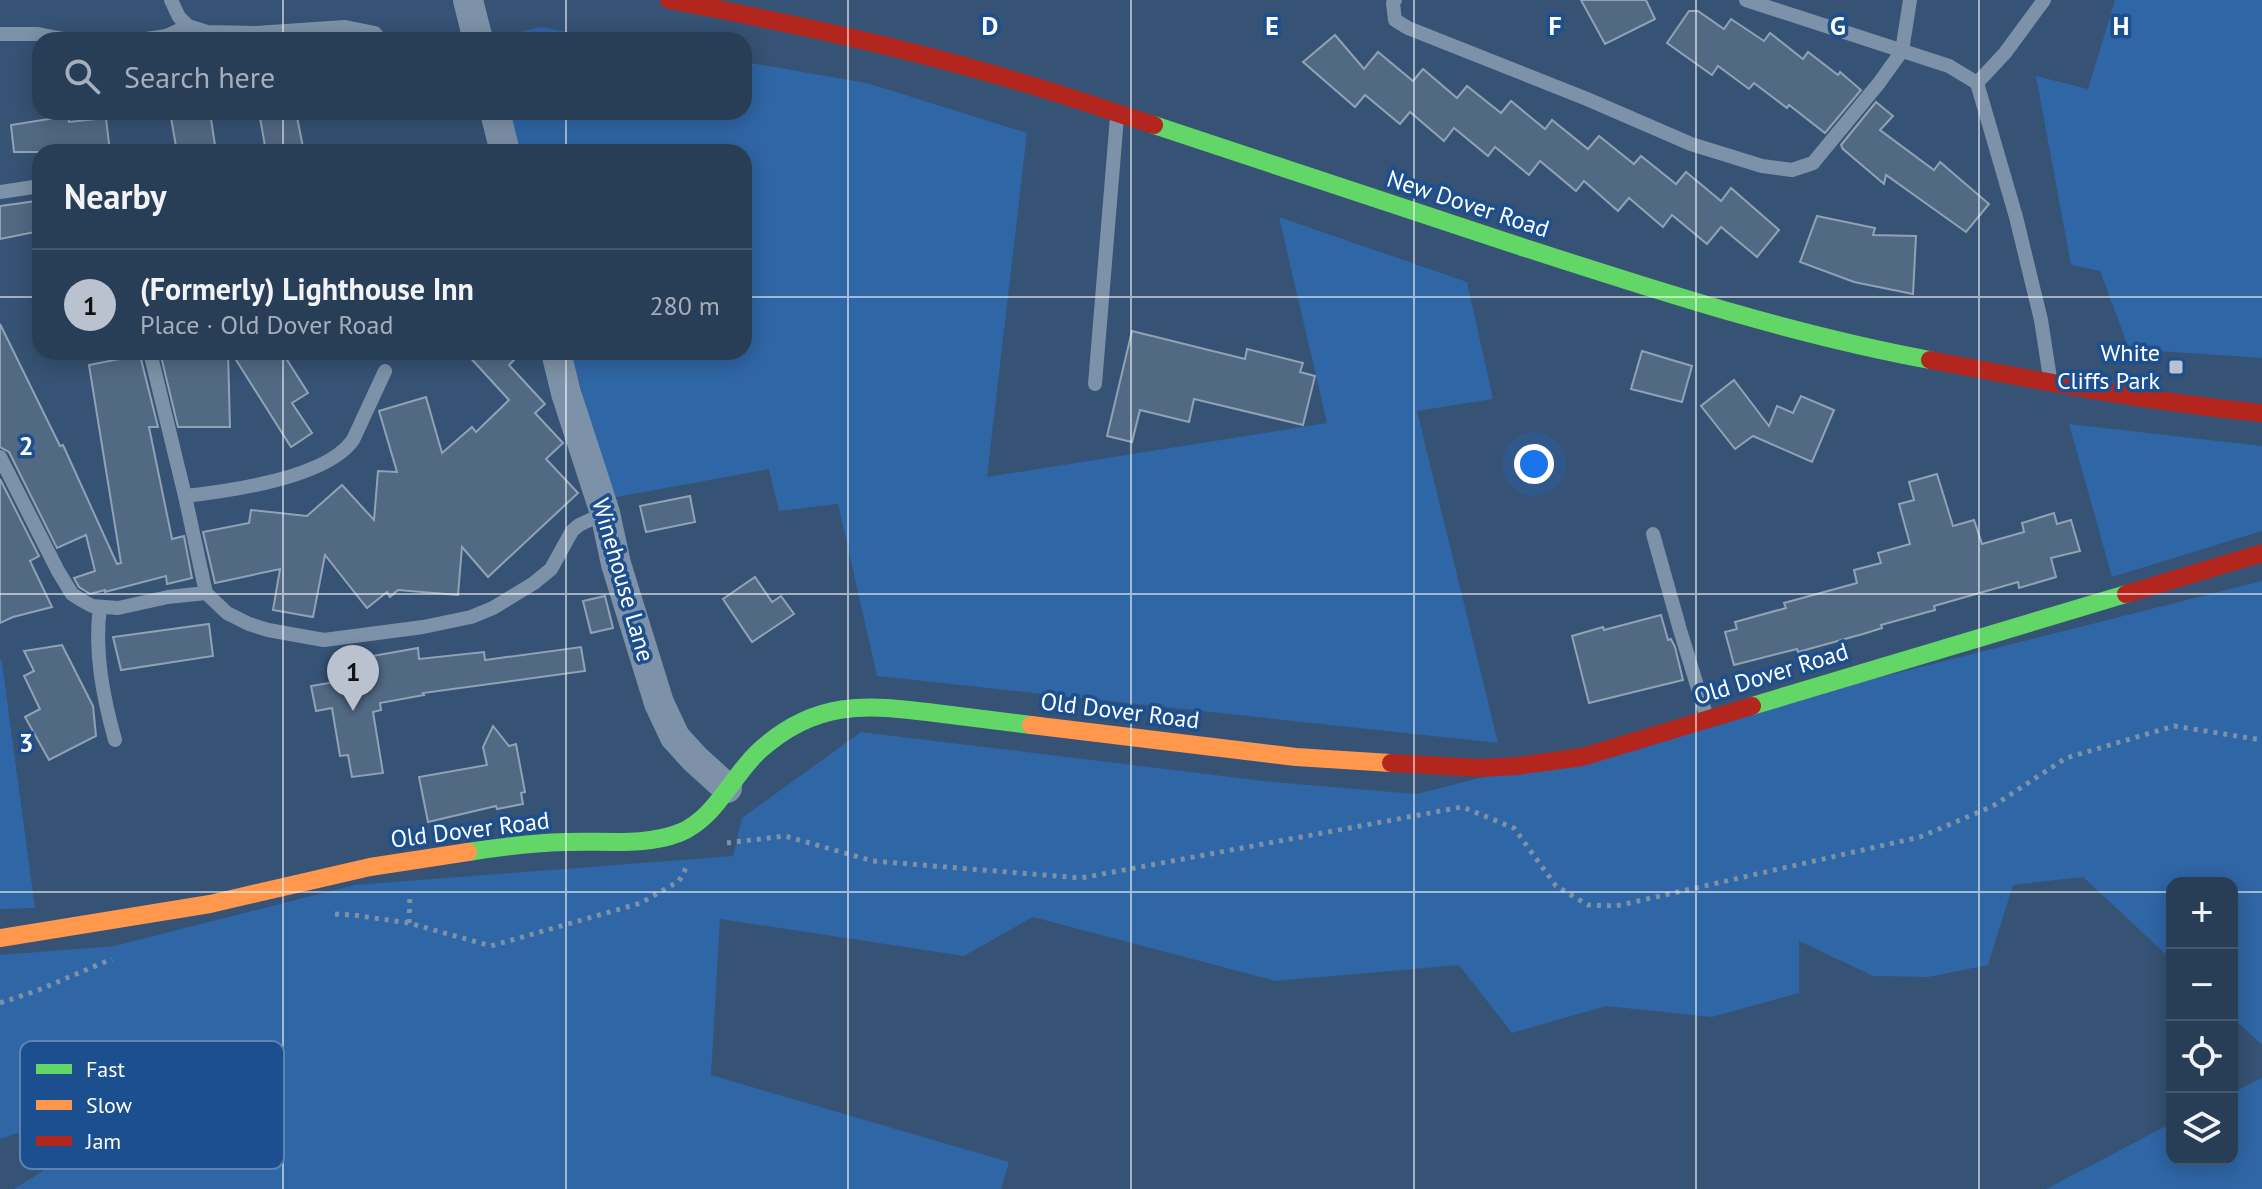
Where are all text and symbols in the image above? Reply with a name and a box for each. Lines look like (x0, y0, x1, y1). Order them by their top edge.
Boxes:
text: D (982, 9, 998, 42)
text: E (1265, 9, 1279, 42)
text: F (1548, 9, 1562, 42)
text: G (1830, 9, 1846, 42)
text: H (2113, 9, 2129, 42)
search box (32, 32, 752, 120)
icon: search (60, 54, 104, 98)
text: Search here (124, 57, 275, 96)
street label: New Dover Road (1383, 163, 1553, 244)
text: Nearby (64, 174, 166, 218)
text: (Formerly) Lighthouse Inn (140, 269, 474, 308)
text: 1 (83, 289, 97, 322)
text: 280 m (649, 289, 720, 322)
text: Place · Old Dover Road (140, 308, 393, 341)
place label: White Cliffs Park (2057, 337, 2160, 396)
marker: White Cliffs Park (2167, 358, 2185, 376)
text: 2 (19, 429, 33, 462)
your location (1514, 444, 1554, 484)
street label: Winehouse Lane (585, 495, 662, 665)
street label: Old Dover Road (1690, 635, 1852, 712)
pin: 1 (327, 645, 379, 711)
street label: Old Dover Road (1039, 685, 1201, 736)
text: 3 (19, 726, 33, 759)
street label: Old Dover Road (389, 804, 551, 855)
map controls (2166, 877, 2238, 1165)
button: + (2166, 877, 2238, 949)
button: − (2166, 949, 2238, 1021)
button: locate (2166, 1021, 2238, 1093)
legend (20, 1041, 284, 1169)
text: Fast (86, 1055, 126, 1083)
text: Slow (86, 1091, 132, 1119)
button: layers (2166, 1093, 2238, 1165)
text: Jam (85, 1127, 121, 1155)

